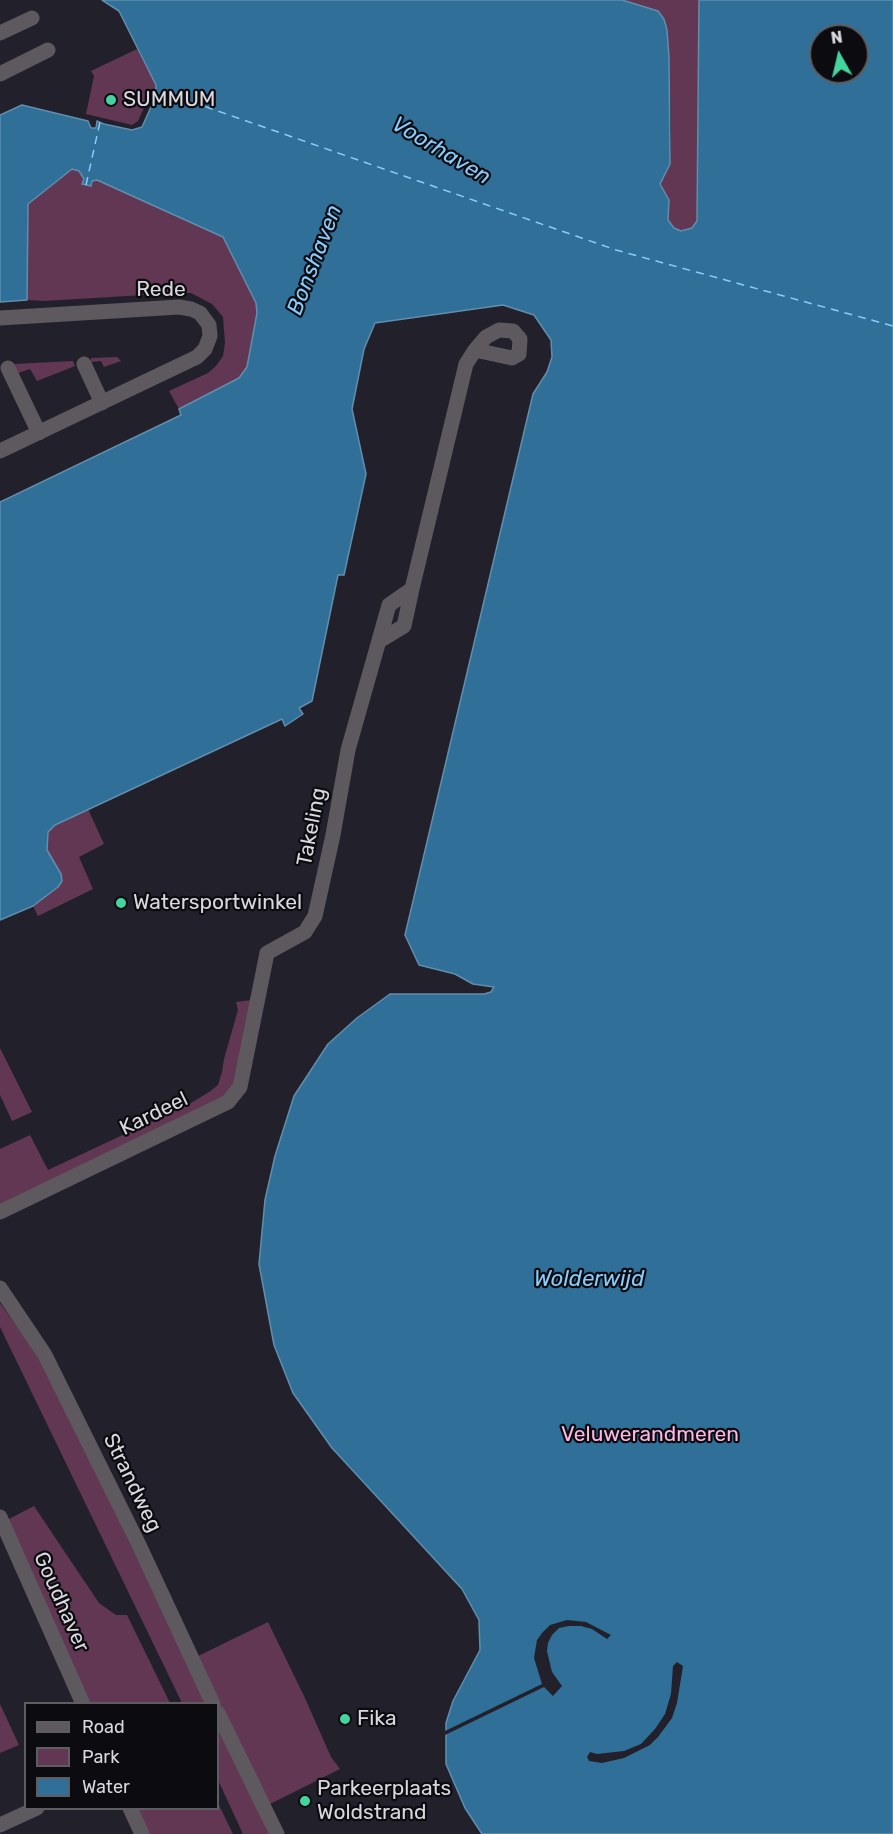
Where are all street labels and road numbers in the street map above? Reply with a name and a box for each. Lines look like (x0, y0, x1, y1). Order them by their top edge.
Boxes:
street label: Rede (136, 277, 186, 303)
street label: Takeling (292, 786, 332, 868)
street label: Kardeel (116, 1087, 192, 1141)
street label: Strandweg (97, 1430, 167, 1536)
street label: Goudhaver (28, 1548, 94, 1656)

